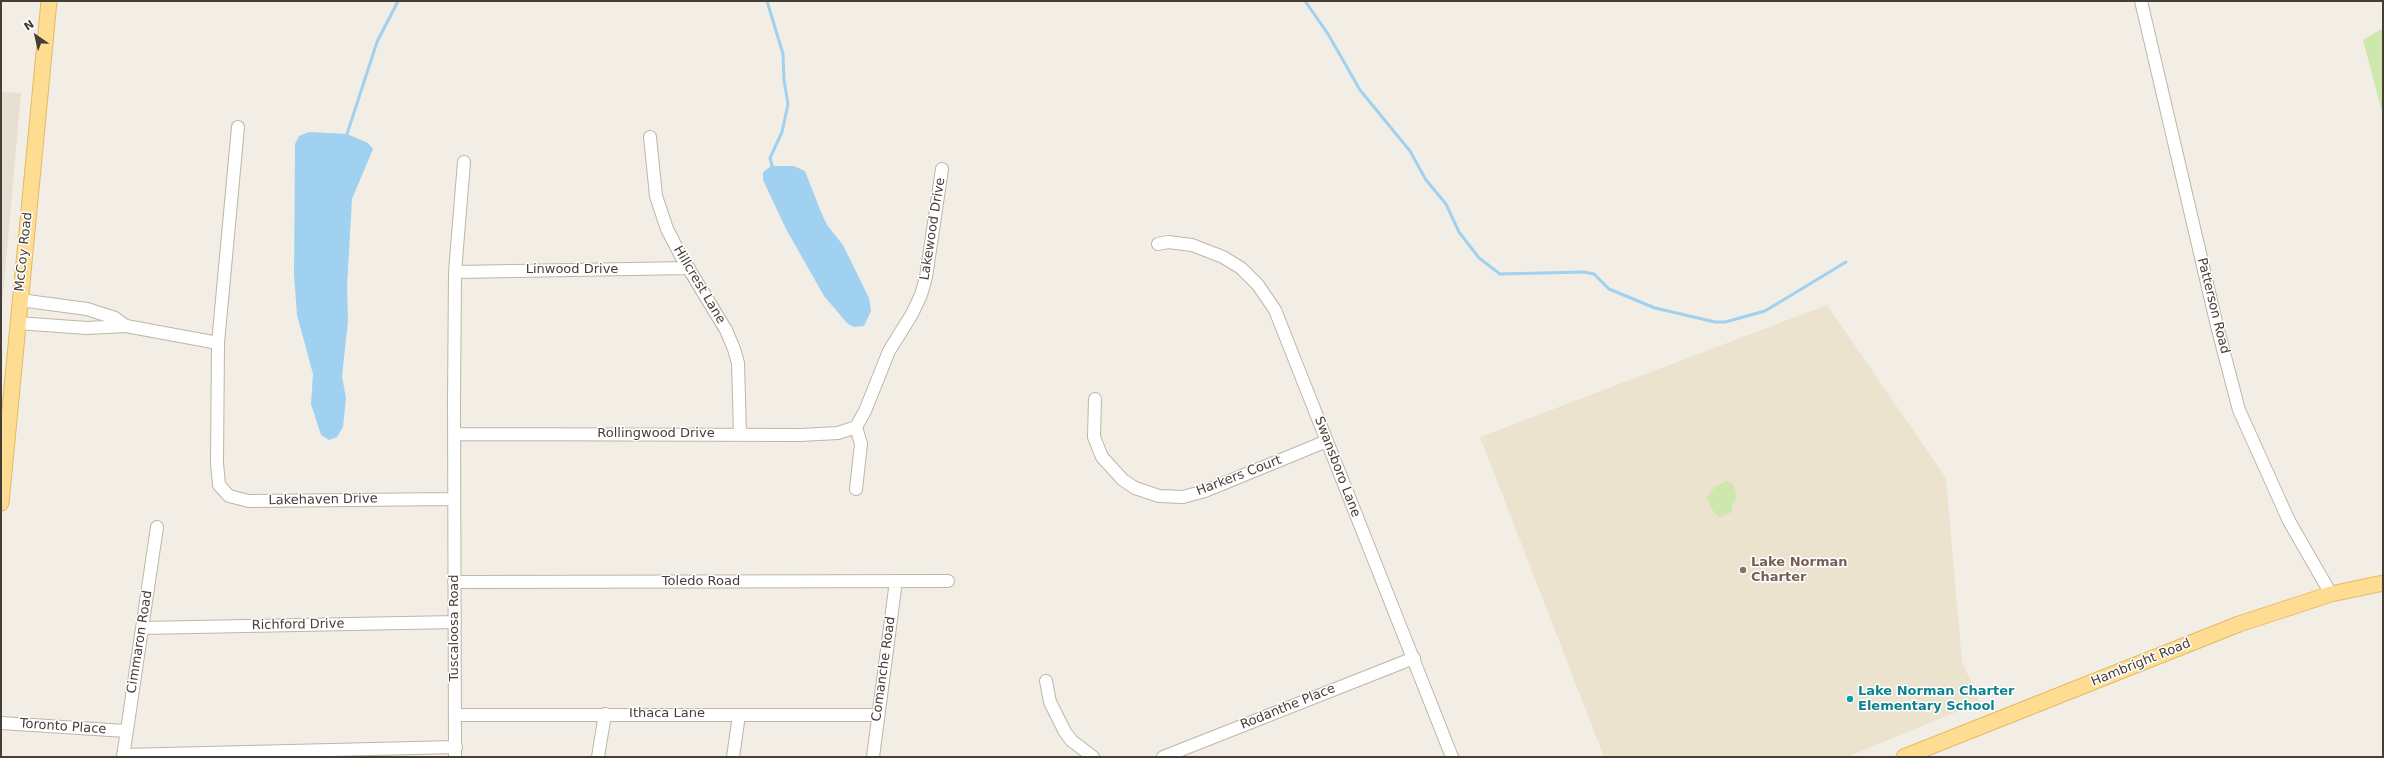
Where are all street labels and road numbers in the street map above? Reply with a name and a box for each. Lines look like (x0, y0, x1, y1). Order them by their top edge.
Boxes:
street label: Lakewood Drive (917, 176, 949, 282)
street label: McCoy Road (12, 211, 36, 293)
street label: Hillcrest Lane (670, 243, 728, 327)
street label: Patterson Road (2194, 256, 2232, 356)
street label: Linwood Drive (526, 262, 618, 278)
street label: Swansboro Lane (1311, 414, 1363, 520)
street label: Rollingwood Drive (597, 426, 715, 442)
street label: Harkers Court (1194, 453, 1284, 499)
street label: Lakehaven Drive (268, 491, 378, 509)
street label: Tuscaloosa Road (447, 574, 463, 682)
street label: Toledo Road (662, 574, 740, 590)
street label: Cimmaron Road (124, 589, 156, 695)
street label: Comanche Road (869, 615, 899, 723)
street label: Richford Drive (252, 616, 344, 634)
street label: Hambright Road (2089, 636, 2193, 690)
street label: Rodanthe Place (1238, 681, 1338, 733)
street label: Ithaca Lane (629, 706, 705, 722)
street label: Toronto Place (19, 716, 107, 738)

